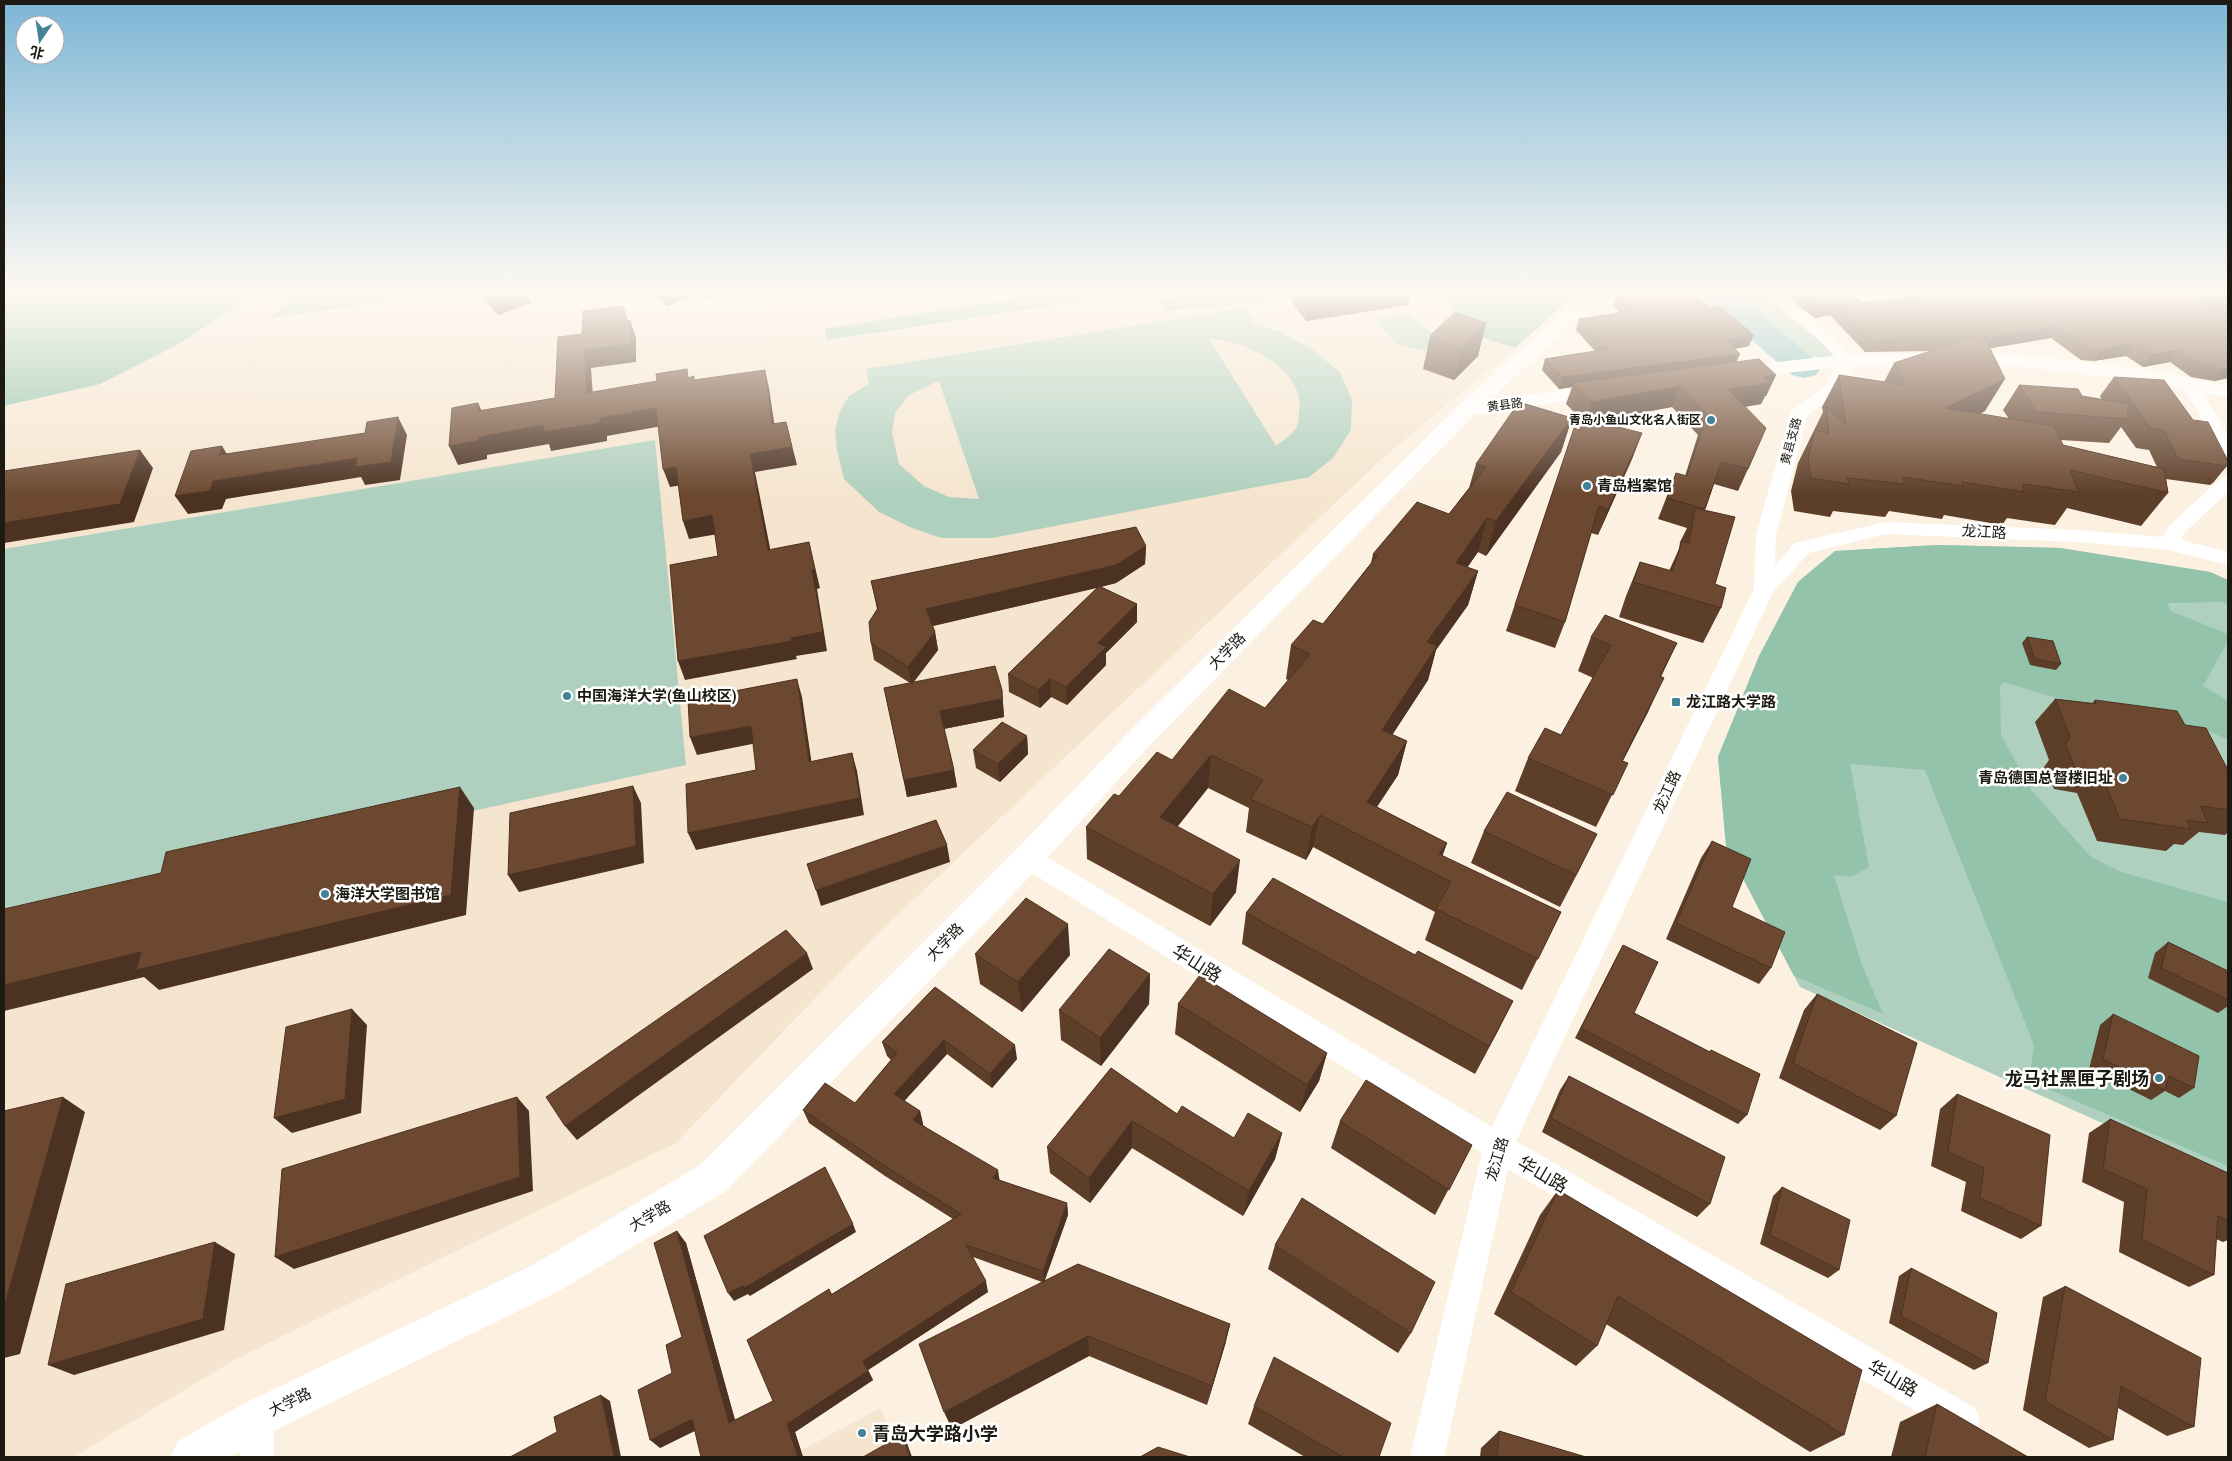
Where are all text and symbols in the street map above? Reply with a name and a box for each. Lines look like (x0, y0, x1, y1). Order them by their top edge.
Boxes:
north arrow (15, 15, 65, 65)
text: 北 (28, 43, 46, 62)
street label: 黄县路 (1486, 396, 1524, 414)
place label: 青岛小鱼山文化名人街区 (1569, 413, 1701, 427)
marker: 青岛小鱼山文化名人街区 (1705, 414, 1717, 426)
street label: 黄县支路 (1778, 416, 1804, 466)
place label: 青岛档案馆 (1597, 477, 1672, 495)
marker: 青岛档案馆 (1581, 480, 1593, 492)
street label: 龙江路 (1961, 522, 2007, 542)
street label: 大学路 (1205, 629, 1249, 673)
place label: 中国海洋大学(鱼山校区) (577, 687, 737, 705)
marker: 中国海洋大学(鱼山校区) (561, 690, 573, 702)
place label: 龙江路大学路 (1686, 693, 1776, 711)
marker: 龙江路大学路 (1670, 696, 1682, 708)
street label: 龙江路 (1649, 768, 1685, 816)
place label: 青岛德国总督楼旧址 (1978, 769, 2113, 787)
marker: 青岛德国总督楼旧址 (2117, 772, 2129, 784)
place label: 海洋大学图书馆 (335, 885, 440, 903)
marker: 海洋大学图书馆 (319, 888, 331, 900)
street label: 大学路 (923, 920, 967, 964)
street label: 华山路 (1169, 940, 1225, 986)
place label: 龙马社黑匣子剧场 (2005, 1068, 2149, 1089)
marker: 龙马社黑匣子剧场 (2153, 1072, 2165, 1084)
street label: 龙江路 (1482, 1135, 1512, 1183)
street label: 华山路 (1514, 1151, 1572, 1197)
street label: 大学路 (626, 1197, 674, 1235)
street label: 华山路 (1864, 1355, 1922, 1401)
street label: 大学路 (266, 1384, 314, 1420)
place label: 青岛大学路小学 (872, 1423, 998, 1444)
marker: 青岛大学路小学 (856, 1427, 868, 1439)

